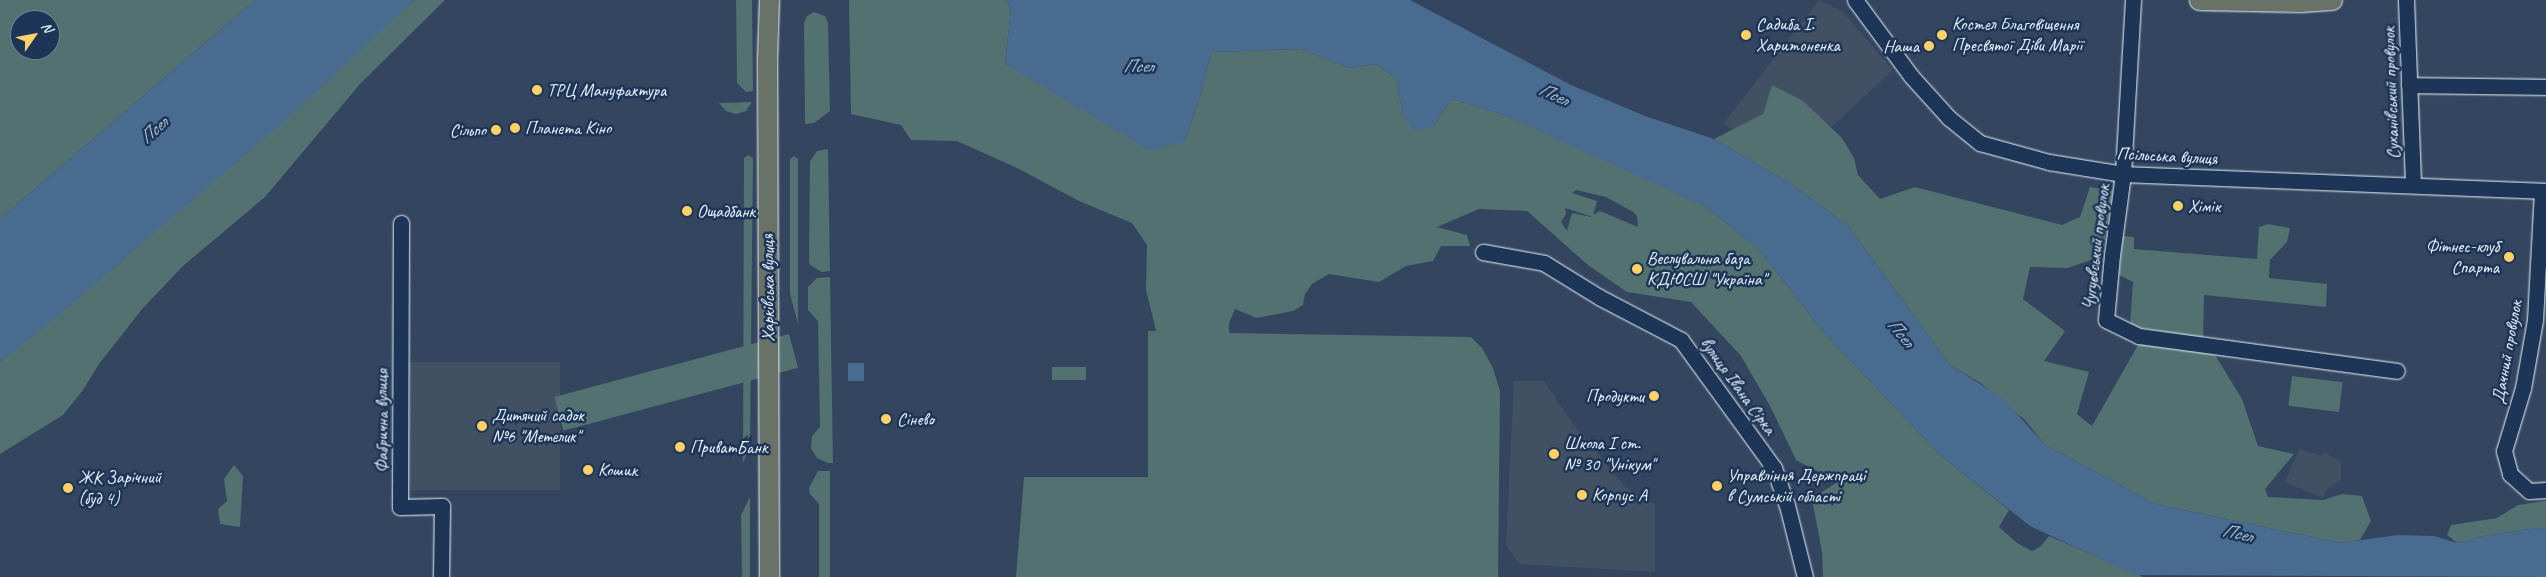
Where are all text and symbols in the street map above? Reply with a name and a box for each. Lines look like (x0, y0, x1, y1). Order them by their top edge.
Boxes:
north arrow (10, 10, 60, 60)
place label: Садиба І. Харитоненка (1756, 14, 1840, 56)
place label: Костел Благовіщення Пресвятої Діви Марії (1952, 14, 2083, 56)
text: N (38, 19, 57, 35)
street label: Суханівський провулок (2378, 26, 2404, 160)
marker: Садиба І. Харитоненка (1740, 29, 1752, 41)
marker: Костел Благовіщення Пресвятої Діви Марії (1936, 29, 1948, 41)
place label: Наша (1883, 35, 1919, 57)
marker: Наша (1923, 40, 1935, 52)
water label: Псел (1123, 56, 1153, 78)
water label: Псел (1535, 78, 1571, 112)
place label: ТРЦ Мануфактура (547, 79, 666, 101)
marker: ТРЦ Мануфактура (531, 84, 543, 96)
water label: Псел (135, 112, 173, 150)
place label: Планета Кіно (525, 117, 611, 139)
place label: Сільпо (450, 119, 486, 141)
marker: Планета Кіно (509, 122, 521, 134)
marker: Сільпо (490, 124, 502, 136)
street label: Псільська вулиця (2116, 143, 2218, 169)
street label: Чугуєвський провулок (2078, 183, 2114, 311)
place label: Хімік (2188, 195, 2220, 217)
place label: Ощадбанк (697, 200, 755, 222)
marker: Хімік (2172, 200, 2184, 212)
marker: Ощадбанк (681, 205, 693, 217)
street label: Харківська вулиця (757, 234, 779, 342)
place label: Фітнес-клуб Спарта (2426, 236, 2499, 278)
place label: Веслувальна база КДЮСШ "Україна" (1647, 248, 1766, 290)
marker: Фітнес-клуб Спарта (2503, 251, 2515, 263)
marker: Веслувальна база КДЮСШ "Україна" (1631, 263, 1643, 275)
street label: Дачний провулок (2487, 299, 2527, 405)
water label: Псел (1882, 314, 1918, 352)
street label: вулиця Івана Сірка (1695, 333, 1781, 439)
street label: Фабрична вулиця (371, 369, 393, 473)
place label: Продукти (1586, 385, 1644, 407)
marker: Продукти (1648, 390, 1660, 402)
place label: Дитячий садок №6 "Метелик" (492, 405, 584, 448)
place label: Сінево (897, 408, 934, 430)
marker: Сінево (879, 412, 893, 426)
marker: Дитячий садок №6 "Метелик" (476, 420, 488, 432)
place label: Школа І ст. № 30 "Унікум" (1564, 433, 1655, 476)
place label: ПриватБанк (690, 436, 767, 458)
marker: ПриватБанк (674, 441, 686, 453)
marker: Школа І ст. № 30 "Унікум" (1548, 448, 1560, 460)
place label: Кошик (598, 459, 637, 481)
marker: Кошик (582, 464, 594, 476)
place label: Управління Держпраці в Сумській області (1727, 465, 1863, 508)
place label: ЖК Зарічний (буд 4) (78, 467, 161, 509)
marker: Управління Держпраці в Сумській області (1711, 480, 1723, 492)
marker: ЖК Зарічний (буд 4) (62, 482, 74, 494)
place label: Корпус А (1592, 484, 1647, 506)
marker: Корпус А (1576, 489, 1588, 501)
water label: Псел (2220, 520, 2254, 548)

